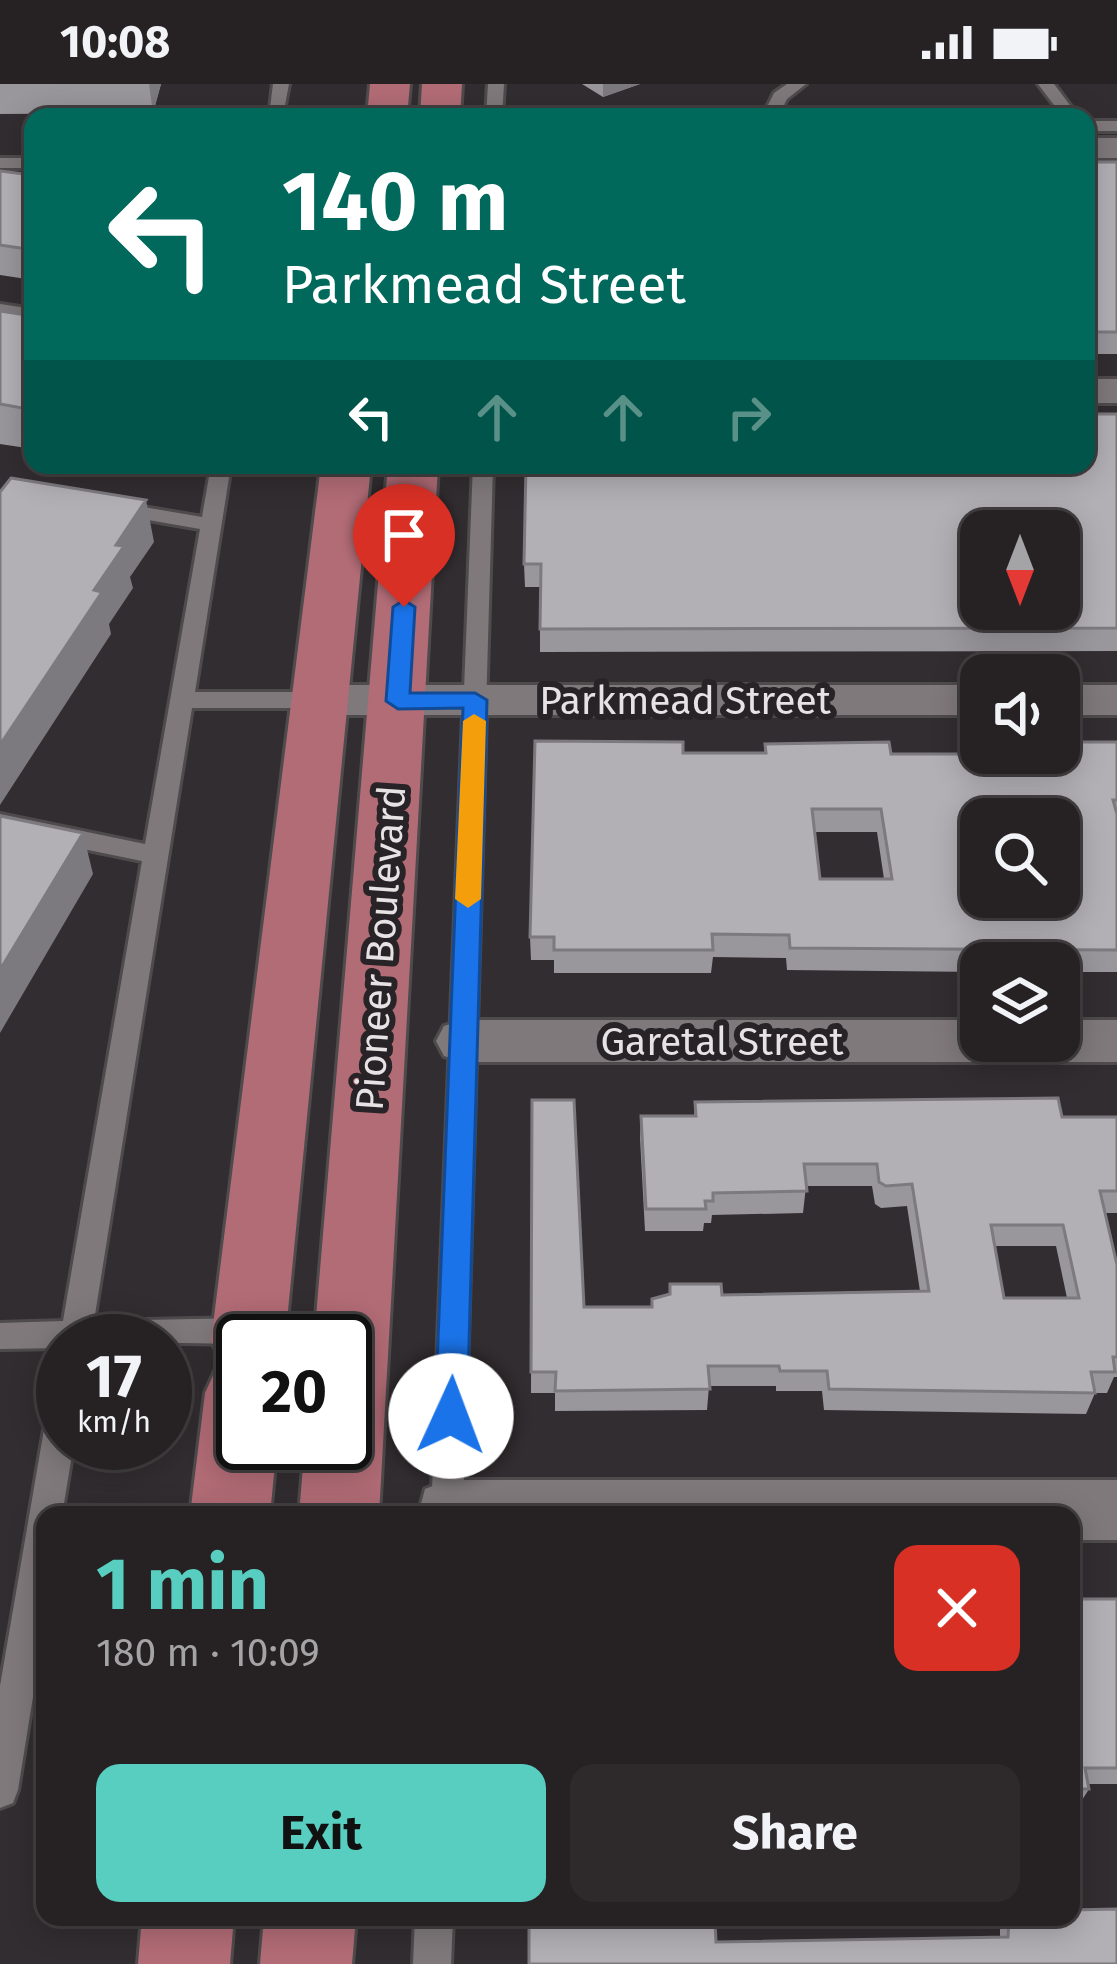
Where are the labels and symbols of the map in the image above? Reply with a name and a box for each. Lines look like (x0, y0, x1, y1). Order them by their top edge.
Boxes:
pin (353, 484, 455, 607)
north arrow (960, 510, 1080, 630)
street label: Parkmead Street (539, 678, 832, 724)
street label: Pioneer Boulevard (347, 784, 415, 1112)
street label: Garetal Street (600, 1019, 845, 1065)
speed limit sign: 20 (216, 1314, 372, 1470)
position arrow (388, 1353, 514, 1479)

